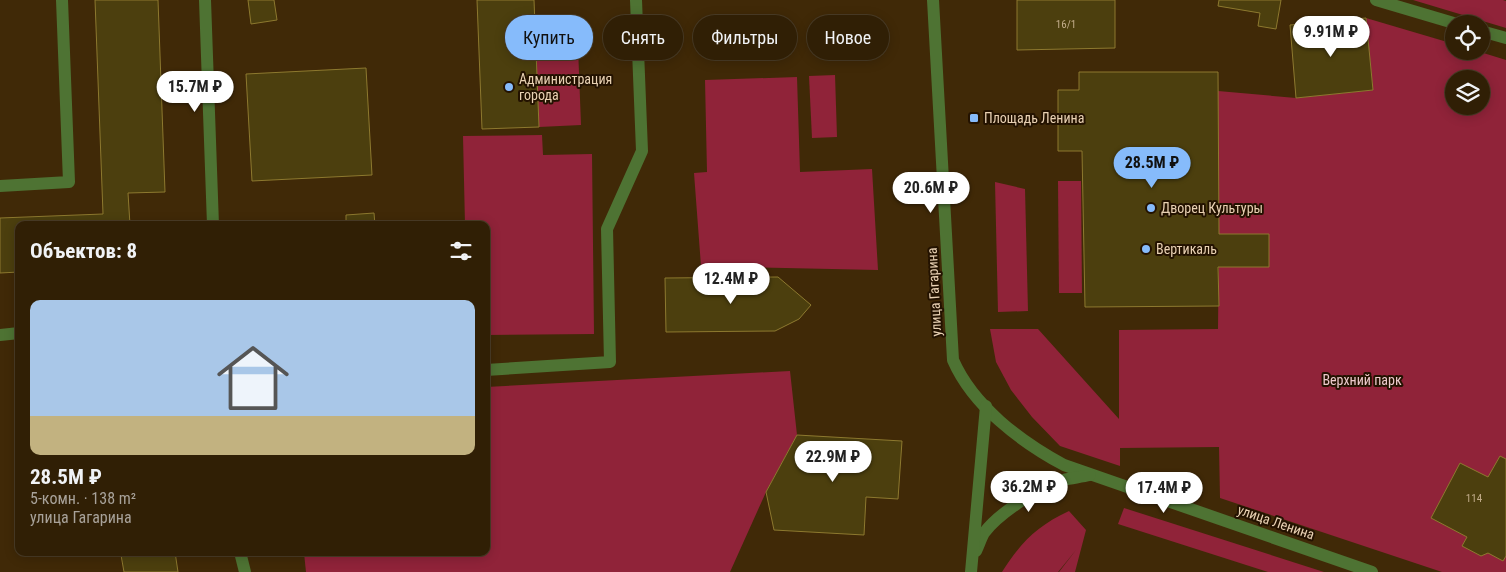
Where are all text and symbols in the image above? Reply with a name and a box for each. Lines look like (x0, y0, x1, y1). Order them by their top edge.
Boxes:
chip: Купить (505, 15, 593, 60)
chip: Снять (603, 15, 683, 60)
chip: Фильтры (693, 15, 797, 60)
chip: Новое (807, 15, 889, 60)
pin: 9.91M ₽ (1285, 15, 1377, 58)
map controls (1445, 15, 1490, 115)
button: locate (1445, 15, 1490, 60)
house number: 16/1 (1056, 18, 1076, 31)
text: 9.91M ₽ (1304, 22, 1358, 41)
pin: 15.7M ₽ (149, 70, 241, 113)
button: layers (1445, 70, 1490, 115)
place label: Администрация города (519, 71, 612, 103)
text: 15.7M ₽ (168, 77, 222, 96)
marker: Администрация города (503, 81, 515, 93)
place label: Площадь Ленина (984, 110, 1084, 126)
marker: Площадь Ленина (968, 112, 980, 124)
pin: 28.5M ₽ (1106, 146, 1198, 189)
text: 28.5M ₽ (1125, 153, 1179, 172)
pin: 20.6M ₽ (885, 172, 977, 214)
text: 20.6M ₽ (904, 178, 958, 197)
place label: Дворец Культуры (1161, 200, 1263, 216)
marker: Дворец Культуры (1145, 202, 1157, 214)
icon: filters (447, 237, 475, 265)
text: Объектов: 8 (30, 239, 137, 263)
place label: Вертикаль (1156, 241, 1217, 257)
marker: Вертикаль (1140, 243, 1152, 255)
street label: улица Гагарина (924, 247, 944, 337)
pin: 12.4M ₽ (685, 262, 777, 305)
text: 12.4M ₽ (704, 269, 758, 288)
icon: home (208, 333, 298, 423)
park label: Верхний парк (1322, 372, 1402, 388)
pin: 22.9M ₽ (787, 440, 879, 483)
text: 22.9M ₽ (806, 447, 860, 466)
text: 28.5M ₽ (30, 465, 102, 489)
pin: 36.2M ₽ (983, 470, 1075, 513)
pin: 17.4M ₽ (1118, 472, 1210, 514)
text: 36.2M ₽ (1002, 477, 1056, 496)
text: 17.4M ₽ (1137, 478, 1191, 497)
text: 5-комн. · 138 m² (30, 489, 136, 508)
house number: 114 (1466, 492, 1483, 505)
street label: улица Ленина (1235, 501, 1317, 543)
text: улица Гагарина (30, 508, 132, 527)

